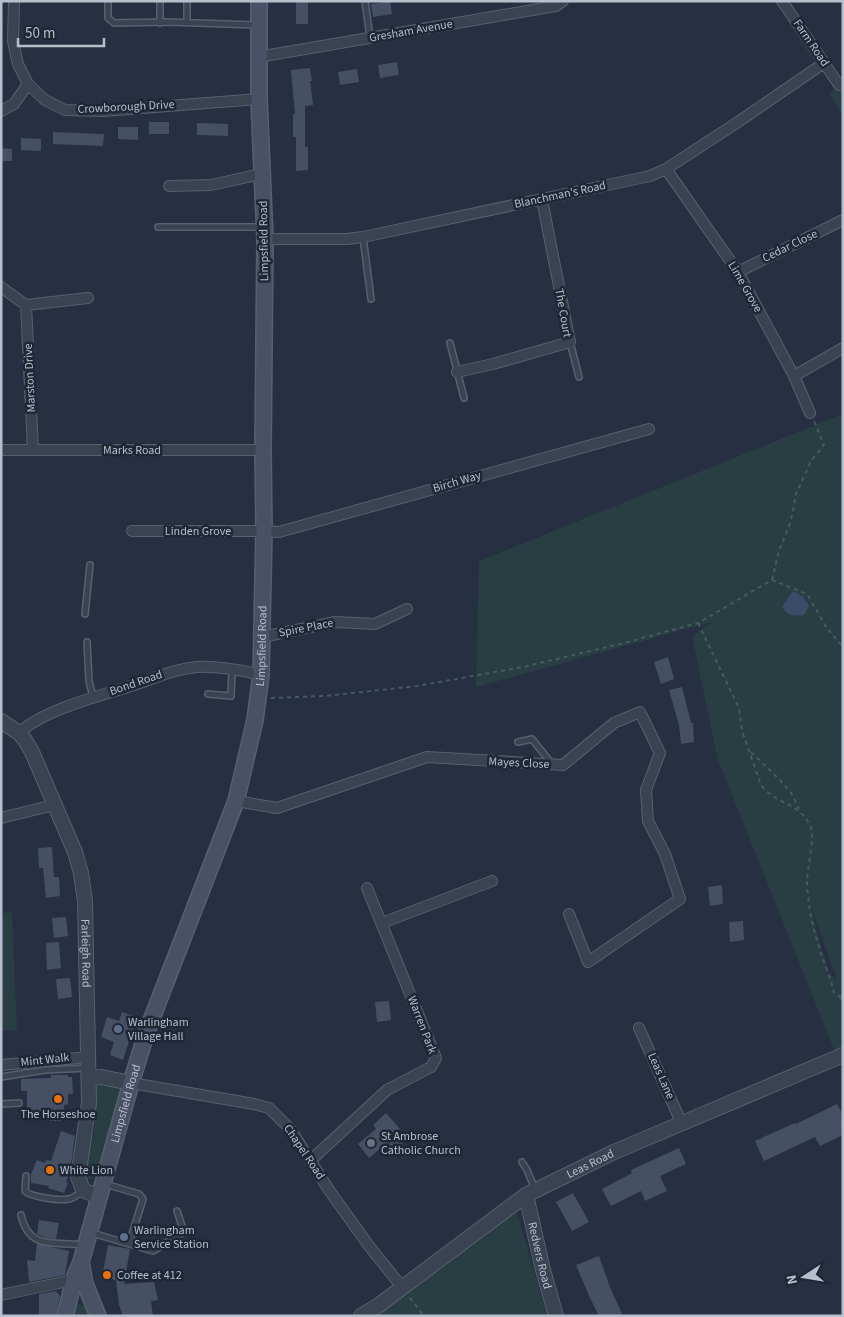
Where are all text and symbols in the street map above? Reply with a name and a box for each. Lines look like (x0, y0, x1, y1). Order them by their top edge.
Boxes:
scale bar (18, 15, 104, 47)
street label: Gresham Avenue (368, 15, 454, 47)
street label: Farm Road (789, 16, 833, 70)
text: 50 m (25, 23, 55, 44)
street label: Crowborough Drive (77, 96, 175, 118)
street label: Blanchman's Road (513, 177, 607, 213)
street label: Limpsfield Road (255, 201, 273, 281)
street label: Cedar Close (760, 225, 820, 267)
street label: Lime Grove (724, 258, 767, 316)
street label: The Court (550, 287, 576, 339)
street label: Marston Drive (20, 343, 40, 413)
street label: Marks Road (103, 442, 161, 459)
street label: Birch Way (431, 467, 483, 497)
street label: Linden Grove (165, 523, 231, 540)
street label: Limpsfield Road (251, 605, 271, 687)
street label: Spire Place (277, 614, 335, 642)
street label: Bond Road (107, 666, 165, 700)
street label: Mayes Close (488, 753, 550, 773)
street label: Farleigh Road (77, 919, 95, 988)
street label: Warren Park (403, 994, 441, 1057)
place label: Warlingham Village Hall (128, 1014, 189, 1045)
marker: Warlingham Village Hall (112, 1023, 124, 1035)
street label: Mint Walk (20, 1049, 70, 1071)
street label: Leas Lane (643, 1050, 679, 1102)
street label: Limpsfield Road (106, 1062, 145, 1145)
marker: The Horseshoe (52, 1093, 64, 1105)
place label: The Horseshoe (21, 1106, 95, 1123)
street label: Chapel Road (279, 1121, 329, 1183)
place label: St Ambrose Catholic Church (381, 1128, 461, 1159)
marker: St Ambrose Catholic Church (365, 1137, 377, 1149)
street label: Leas Road (564, 1145, 617, 1182)
place label: White Lion (60, 1162, 113, 1179)
marker: White Lion (44, 1164, 56, 1176)
street label: Redvers Road (524, 1220, 556, 1291)
place label: Warlingham Service Station (134, 1222, 209, 1253)
marker: Warlingham Service Station (118, 1231, 130, 1243)
north arrow (779, 1252, 829, 1302)
place label: Coffee at 412 (117, 1267, 182, 1284)
marker: Coffee at 412 (101, 1269, 113, 1281)
text: N (782, 1273, 803, 1286)

